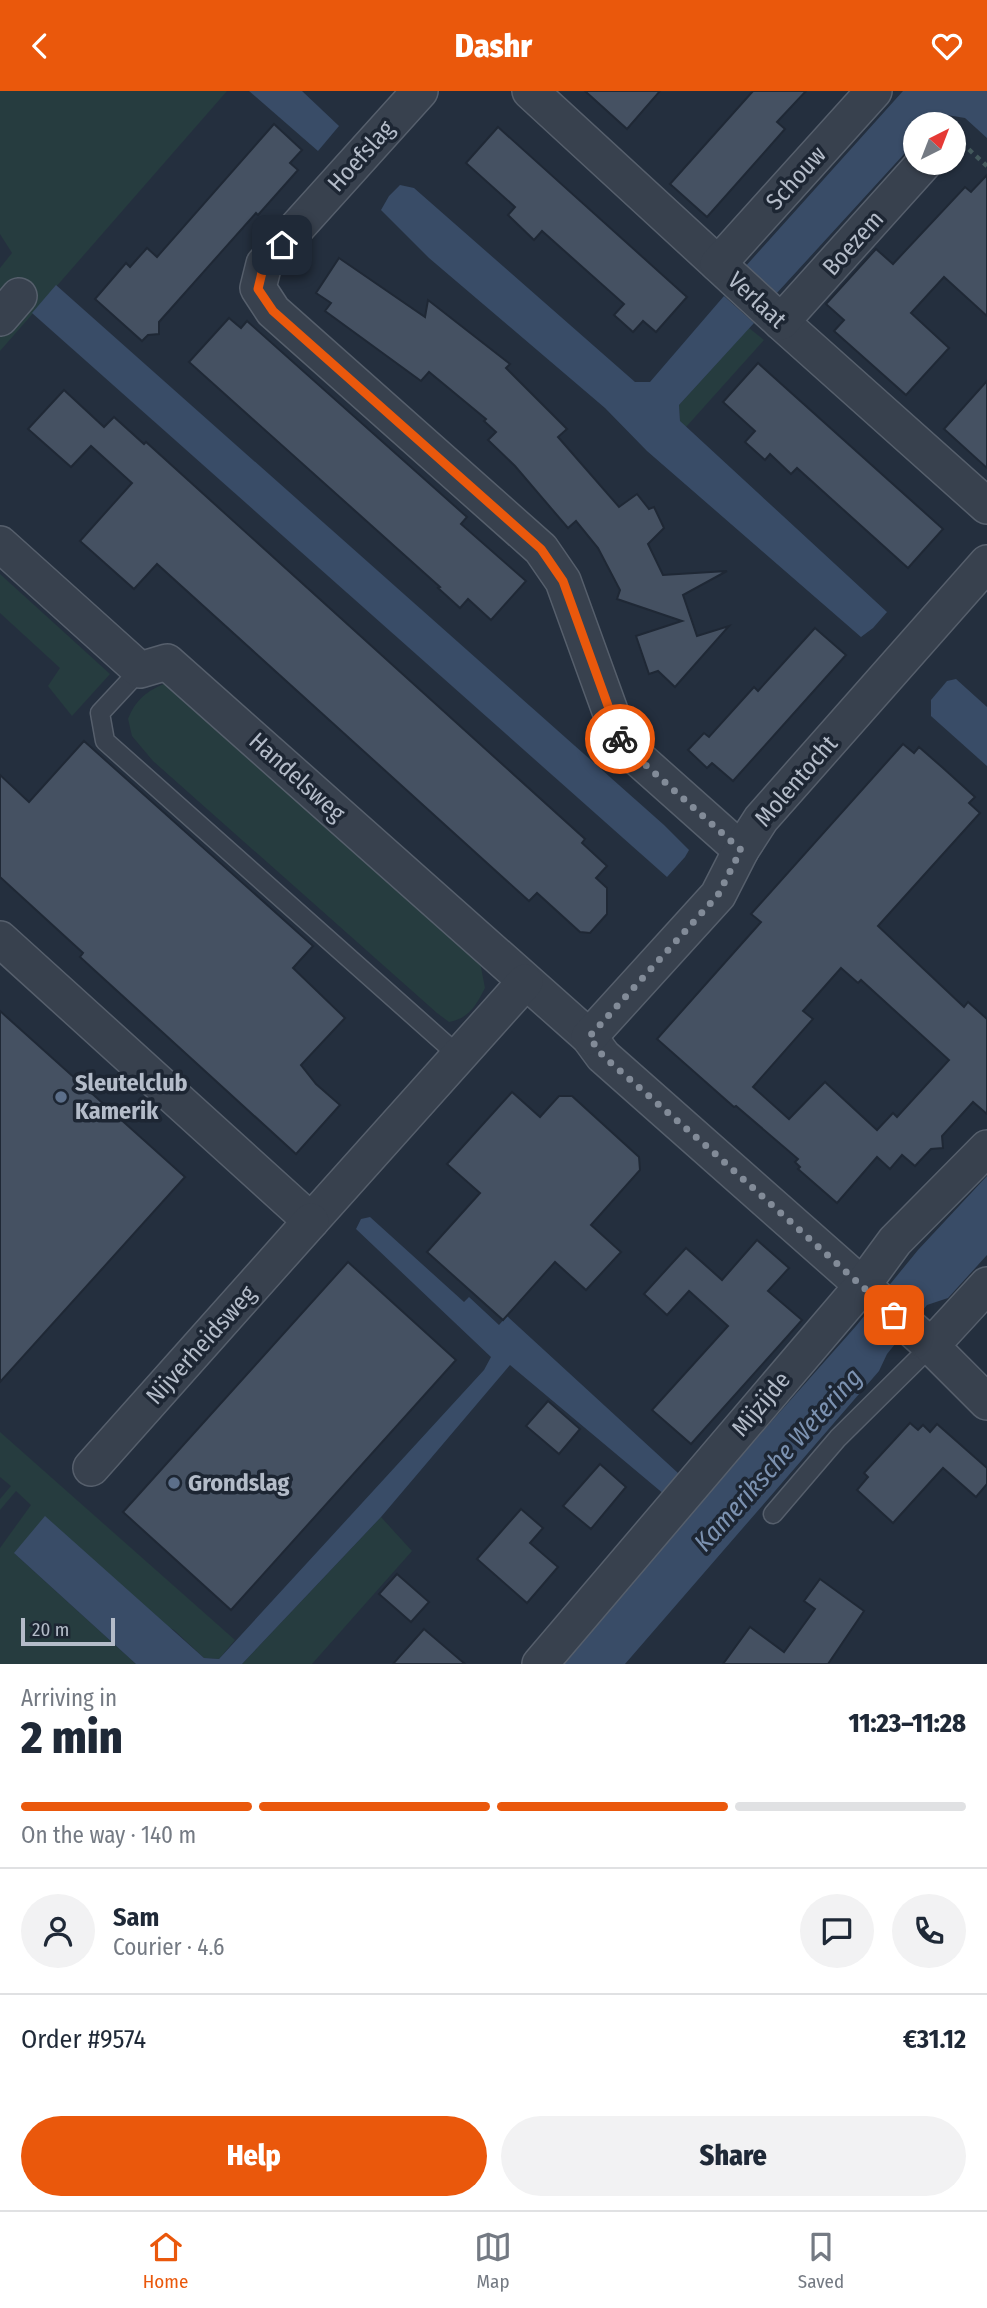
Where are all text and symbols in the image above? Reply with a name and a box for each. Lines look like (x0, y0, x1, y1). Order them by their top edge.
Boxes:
icon: back (21, 27, 59, 65)
text: Dashr (455, 27, 532, 65)
icon: heart (928, 27, 966, 65)
north arrow (903, 112, 966, 175)
map controls (903, 112, 966, 175)
street label: Hoefslag (322, 114, 401, 197)
street label: Schouw (760, 140, 832, 216)
street label: Boezem (817, 205, 889, 281)
pin (252, 215, 312, 275)
icon: home (263, 226, 301, 264)
street label: Verlaat (722, 266, 792, 334)
courier (585, 704, 655, 774)
icon: bike (601, 720, 639, 758)
street label: Handelsweg (243, 727, 351, 828)
street label: Molentocht (749, 730, 843, 832)
place label: Sleutelclub Kamerik (75, 1069, 188, 1125)
marker: Sleutelclub Kamerik (53, 1089, 69, 1105)
street label: Nijverheidsweg (140, 1279, 262, 1410)
pin (864, 1285, 924, 1345)
icon: bag (875, 1296, 913, 1334)
water label: Kameriksche Wetering (688, 1362, 868, 1558)
street label: Mijzijde (726, 1366, 796, 1442)
place label: Grondslag (188, 1469, 289, 1497)
marker: Grondslag (166, 1475, 182, 1491)
scale bar (21, 1615, 116, 1647)
text: 20 m (32, 1618, 69, 1641)
text: Arriving in (21, 1684, 117, 1712)
text: 11:23–11:28 (849, 1708, 966, 1739)
text: 2 min (21, 1710, 123, 1765)
text: On the way · 140 m (21, 1821, 196, 1849)
button: person (21, 1894, 95, 1968)
button: chat (800, 1894, 874, 1968)
button: phone (892, 1894, 966, 1968)
text: Sam (113, 1902, 159, 1933)
text: Courier · 4.6 (113, 1933, 224, 1961)
text: Order #9574 (21, 2024, 146, 2055)
text: €31.12 (903, 2024, 966, 2055)
button: Help (21, 2116, 487, 2196)
button: Share (501, 2116, 966, 2196)
tab: Home (143, 2228, 188, 2293)
tab: Map (474, 2228, 512, 2293)
tab: Saved (798, 2228, 844, 2293)

